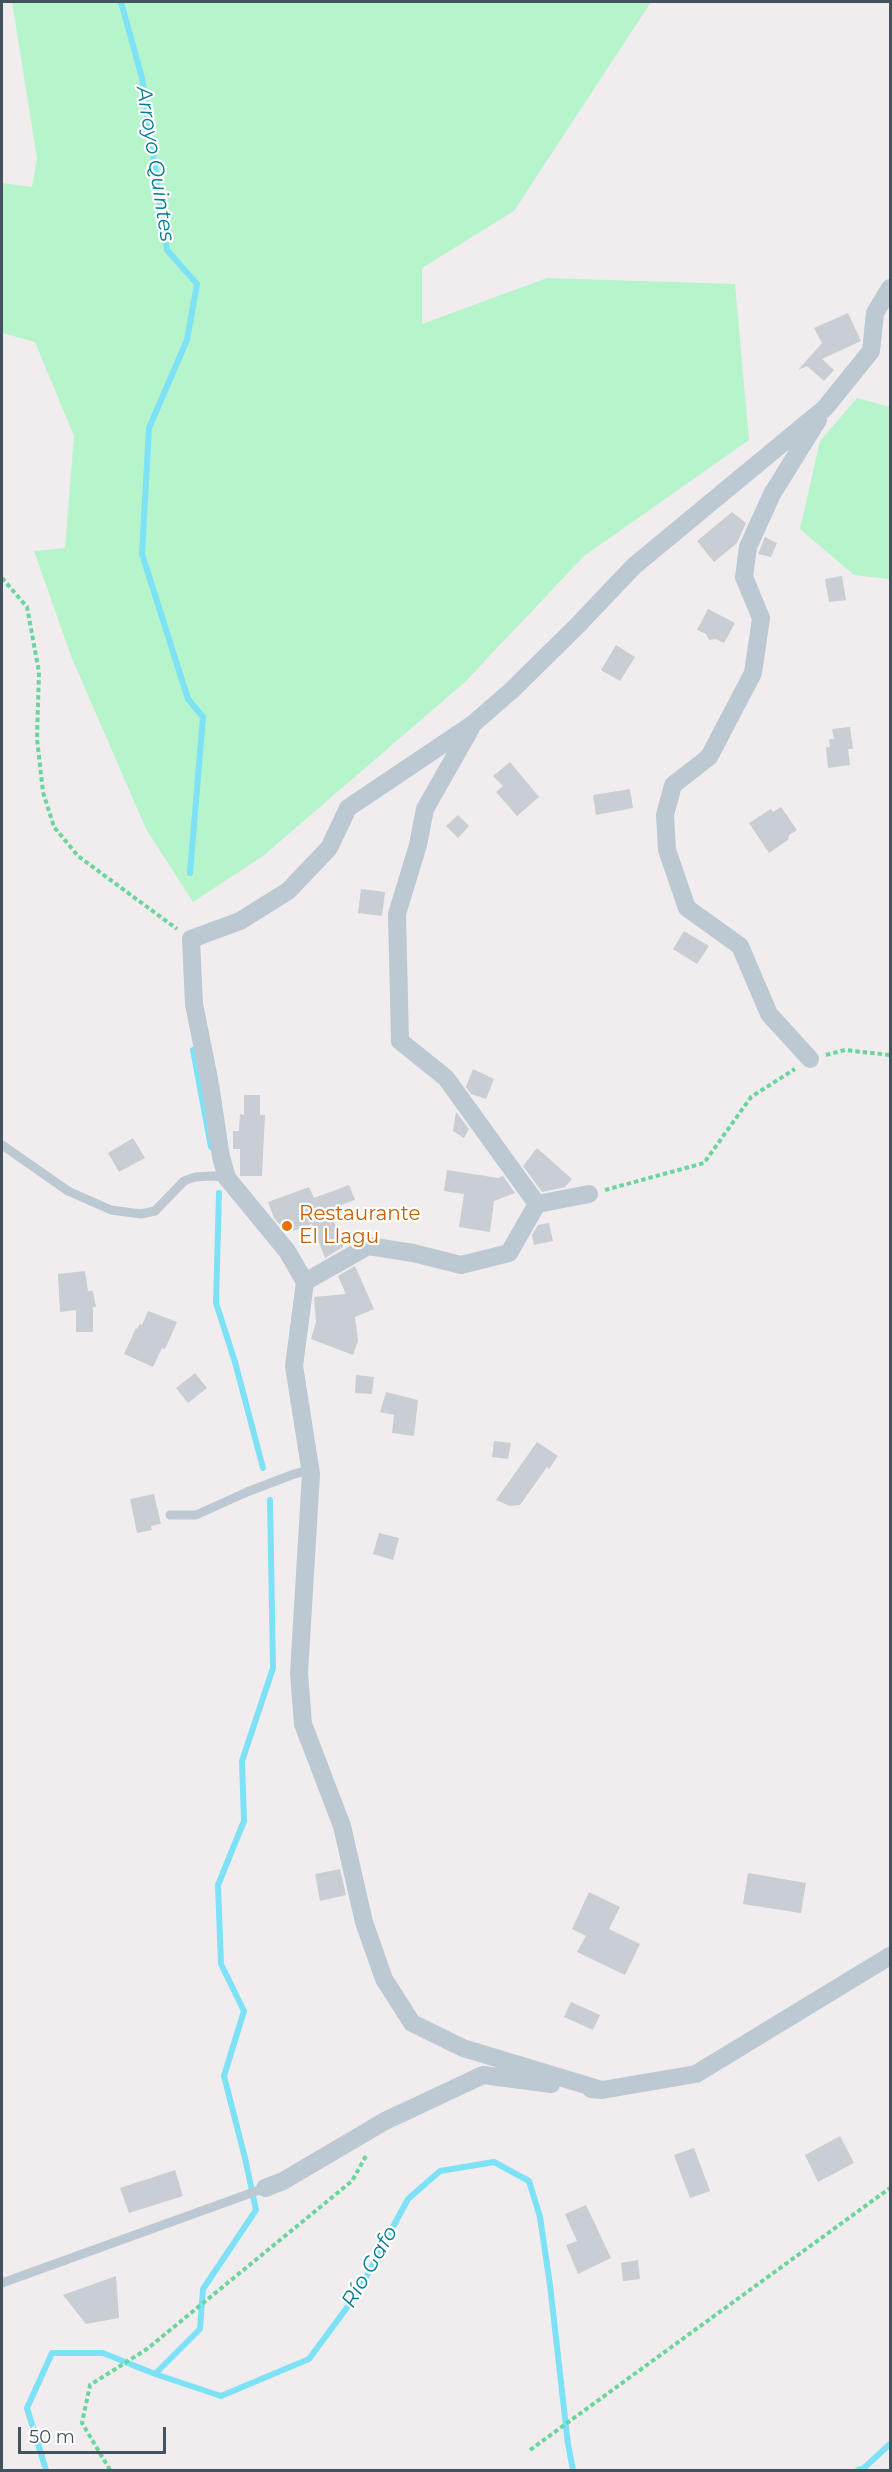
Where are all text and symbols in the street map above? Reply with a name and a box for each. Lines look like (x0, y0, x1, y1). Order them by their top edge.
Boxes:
water label: Arroyo Quintes (130, 85, 180, 243)
place label: Restaurante El Llagu (299, 1202, 421, 1249)
marker: Restaurante El Llagu (280, 1219, 294, 1233)
water label: Río Gafo (337, 2222, 403, 2312)
scale bar (21, 2415, 170, 2453)
text: 50 m (29, 2426, 75, 2448)

